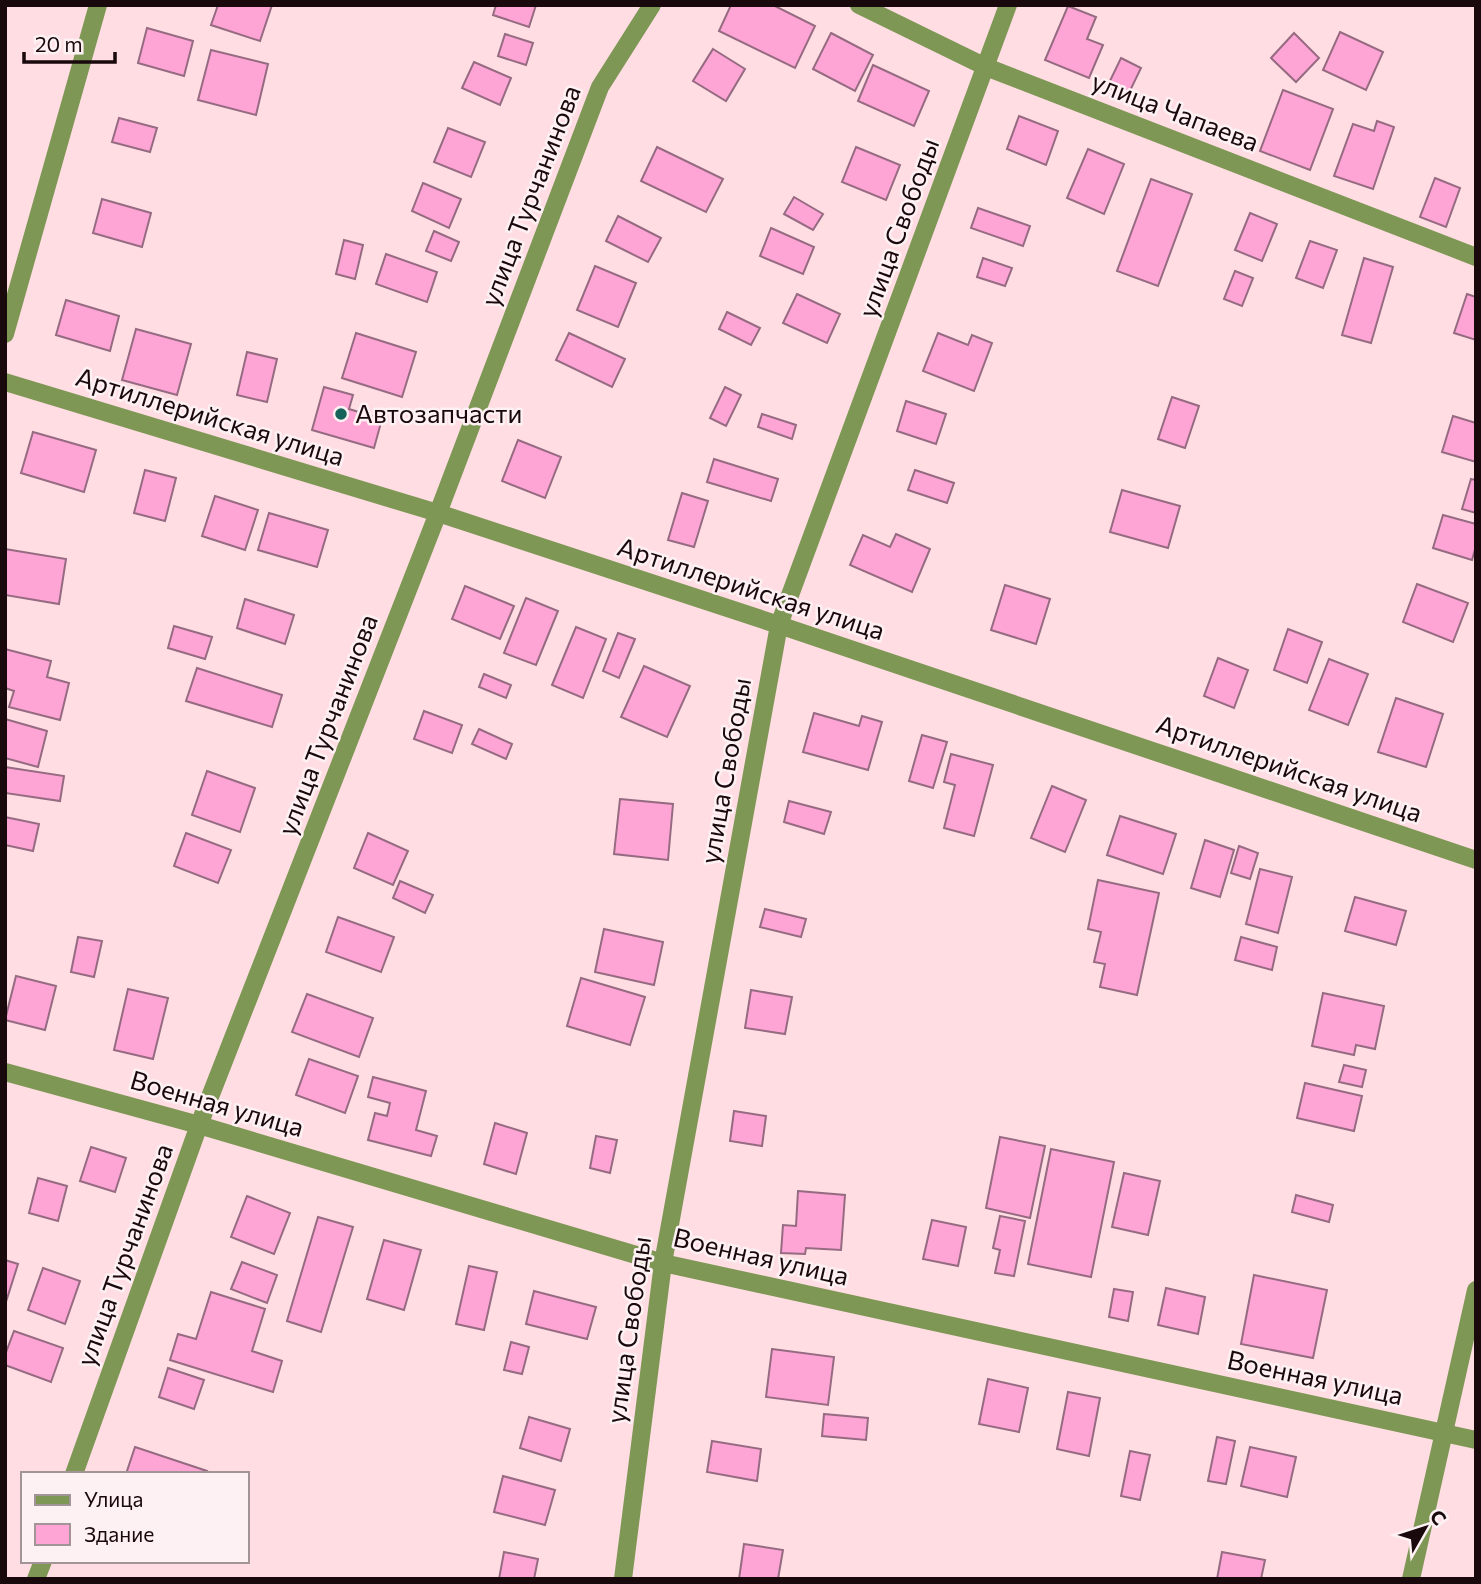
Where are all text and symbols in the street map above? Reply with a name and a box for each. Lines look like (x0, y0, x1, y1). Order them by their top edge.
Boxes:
scale bar (24, 21, 116, 65)
text: 20 m (35, 31, 83, 56)
street label: улица Чапаева (1088, 65, 1263, 157)
street label: улица Турчанинова (473, 81, 586, 310)
street label: улица Свободы (851, 134, 944, 321)
street label: Артиллерийская улица (73, 360, 348, 471)
place label: Автозапчасти (355, 397, 522, 428)
marker: Автозапчасти (333, 406, 349, 422)
street label: Артиллерийская улица (614, 530, 889, 645)
street label: улица Турчанинова (270, 610, 383, 839)
street label: улица Свободы (693, 675, 756, 866)
street label: Артиллерийская улица (1153, 708, 1426, 828)
street label: Военная улица (127, 1063, 308, 1142)
street label: улица Турчанинова (69, 1139, 178, 1370)
street label: Военная улица (671, 1220, 852, 1291)
street label: улица Свободы (599, 1234, 656, 1425)
street label: Военная улица (1225, 1343, 1406, 1410)
legend (21, 1472, 248, 1563)
text: Улица (84, 1486, 143, 1511)
north arrow (1390, 1493, 1460, 1563)
text: С (1426, 1505, 1452, 1529)
text: Здание (84, 1521, 154, 1546)

